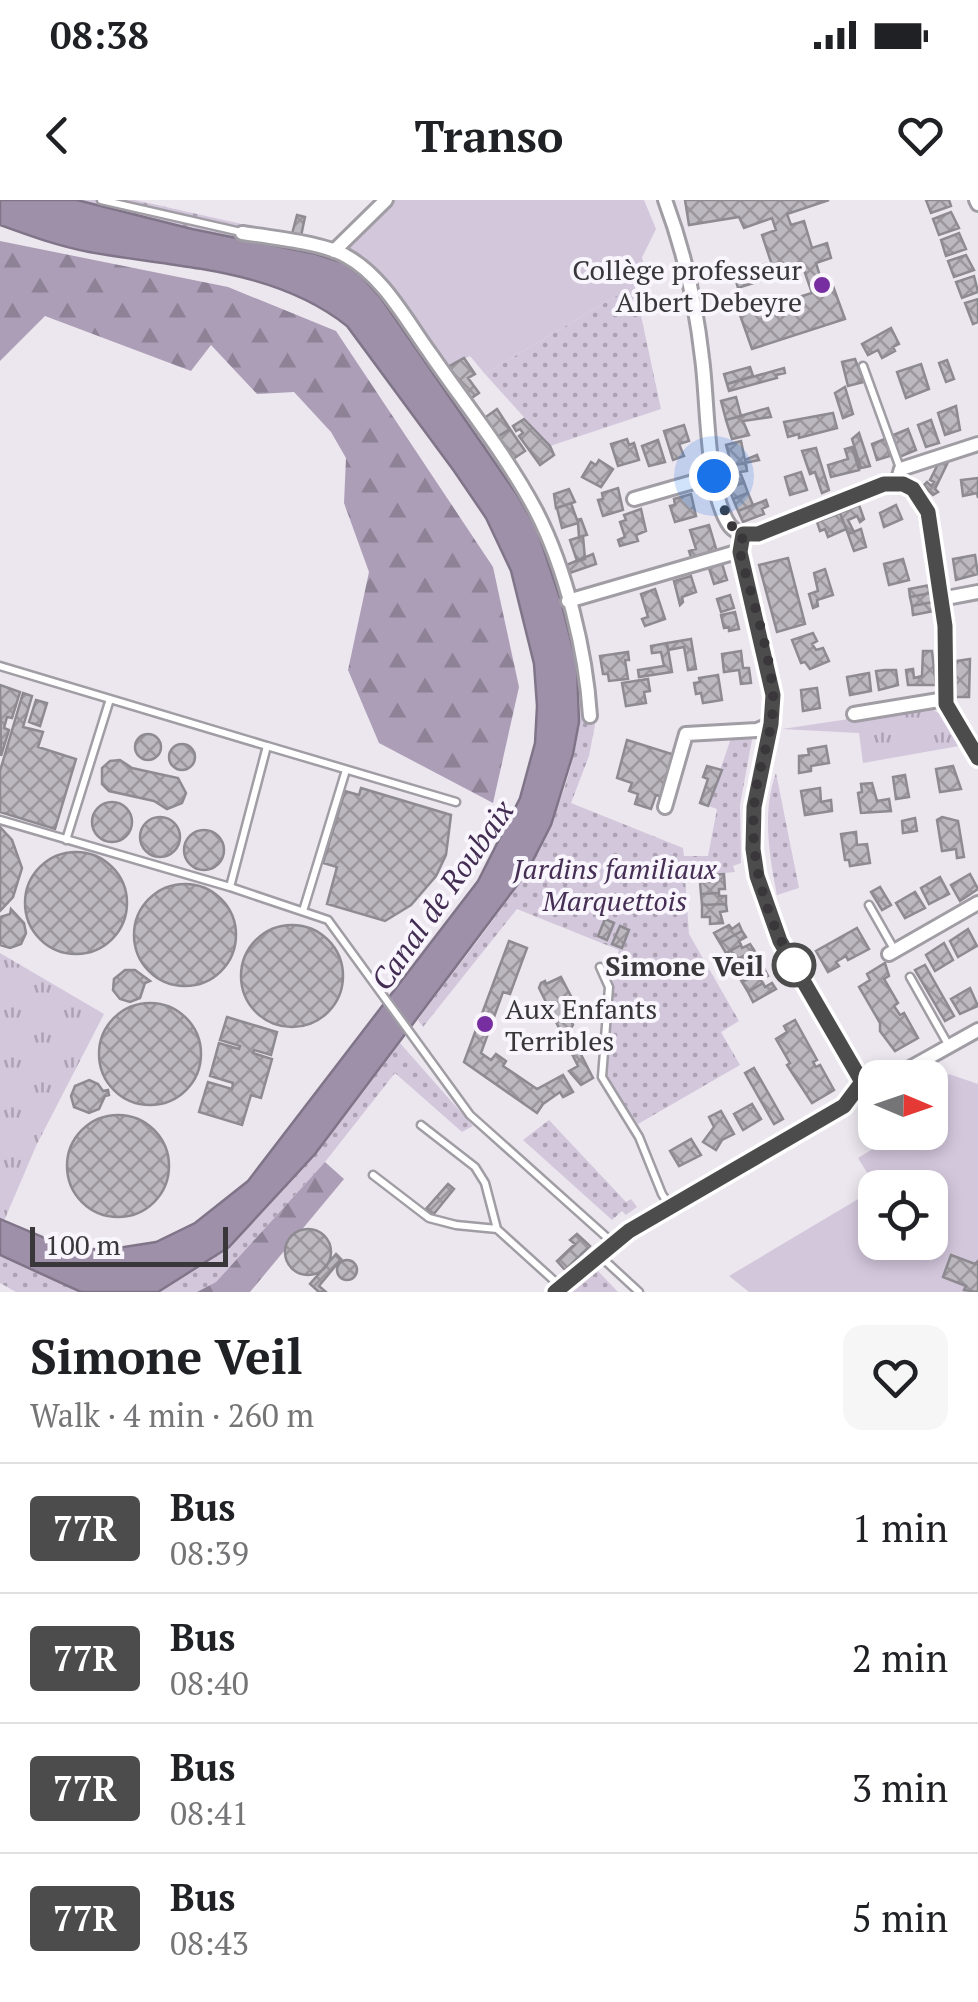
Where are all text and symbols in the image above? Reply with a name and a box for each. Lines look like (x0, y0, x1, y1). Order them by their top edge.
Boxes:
text: 08:38 (50, 10, 149, 60)
text: Transo (414, 105, 564, 165)
icon: back (30, 108, 85, 163)
icon: heart (893, 108, 948, 163)
place label: Collège professeur Albert Debeyre (572, 251, 802, 320)
marker: Collège professeur Albert Debeyre (811, 274, 833, 296)
your location (689, 451, 739, 501)
water label: Canal de Roubaix (362, 791, 523, 998)
park label: Jardins familiaux Marquettois (512, 850, 718, 919)
marker: Simone Veil (773, 944, 815, 986)
place label: Simone Veil (605, 947, 764, 984)
place label: Aux Enfants Terribles (505, 990, 657, 1059)
marker: Aux Enfants Terribles (474, 1013, 496, 1035)
north arrow (858, 1060, 948, 1150)
map controls (858, 1060, 948, 1260)
button: locate (858, 1170, 948, 1260)
scale bar (30, 1222, 228, 1266)
text: 100 m (45, 1226, 121, 1263)
text: Simone Veil (30, 1324, 303, 1388)
button: heart (843, 1325, 948, 1430)
text: Walk · 4 min · 260 m (30, 1394, 314, 1436)
text: Bus (170, 1482, 235, 1532)
text: 1 min (852, 1503, 948, 1553)
text: 77R (53, 1505, 117, 1551)
text: 08:39 (170, 1532, 249, 1574)
text: Bus (170, 1612, 235, 1662)
text: 2 min (852, 1633, 948, 1683)
text: 77R (53, 1635, 117, 1681)
text: 08:40 (170, 1662, 249, 1704)
text: Bus (170, 1742, 235, 1792)
text: 3 min (852, 1763, 948, 1813)
text: 77R (53, 1765, 117, 1811)
text: 08:41 (170, 1792, 249, 1834)
text: Bus (170, 1872, 235, 1922)
text: 5 min (852, 1893, 948, 1943)
text: 77R (53, 1895, 117, 1941)
text: 08:43 (170, 1922, 249, 1964)

